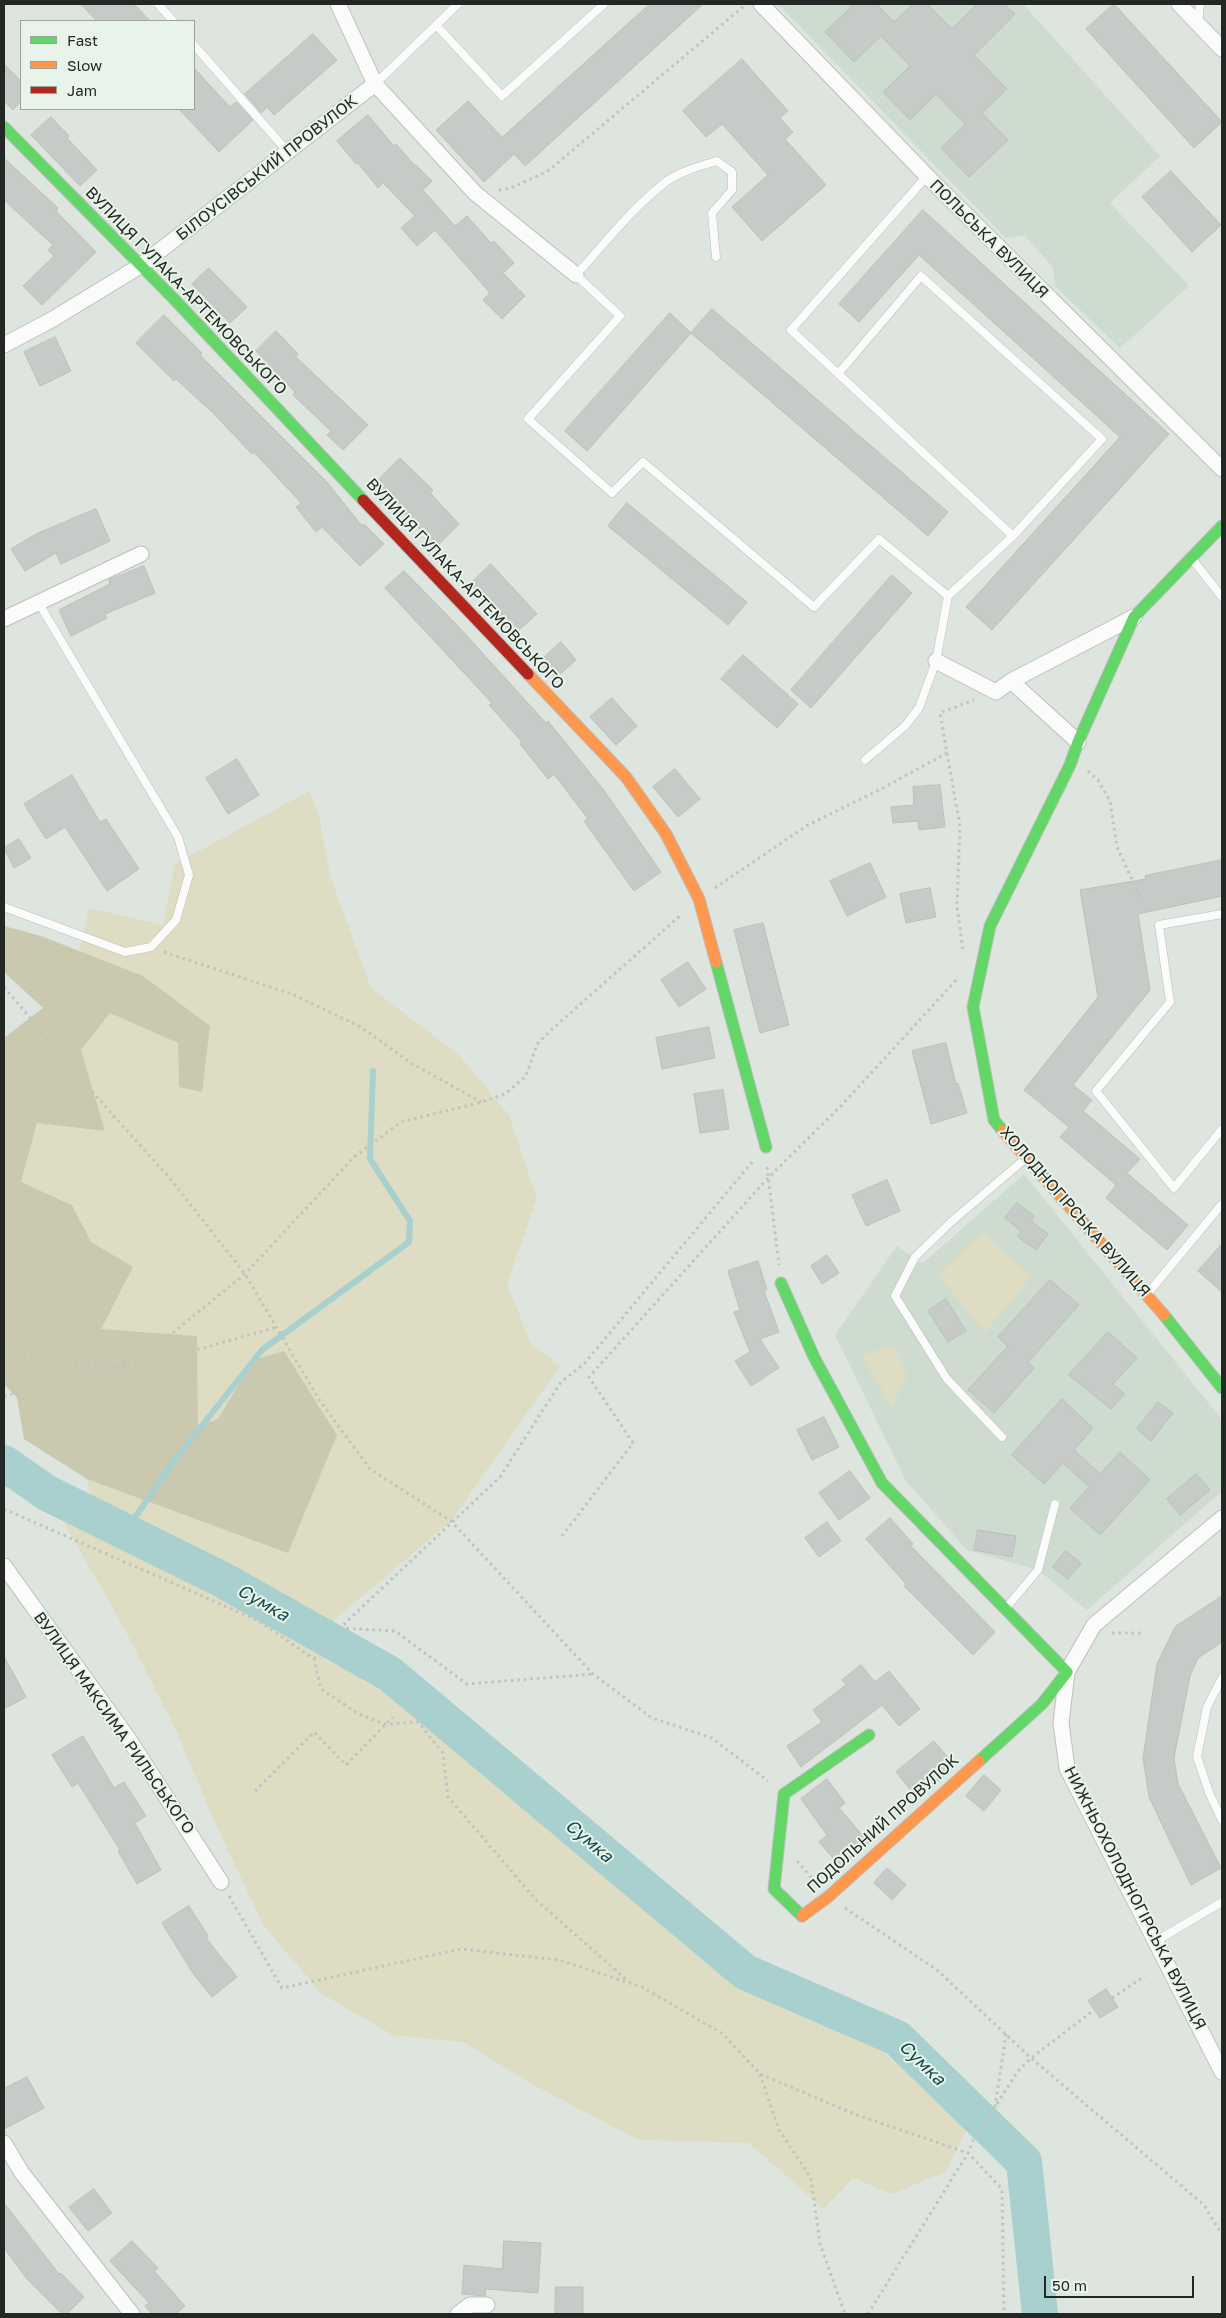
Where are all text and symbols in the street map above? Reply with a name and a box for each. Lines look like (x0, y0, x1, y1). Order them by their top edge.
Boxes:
legend (20, 20, 195, 110)
text: Fast (67, 31, 98, 49)
text: Slow (67, 56, 102, 74)
text: Jam (67, 81, 97, 99)
street label: БІЛОУСІВСЬКИЙ ПРОВУЛОК (173, 91, 361, 245)
street label: ПОЛЬСЬКА ВУЛИЦЯ (926, 176, 1052, 302)
street label: ВУЛИЦЯ ГУЛАКА-АРТЕМОВСЬКОГО (81, 183, 291, 399)
street label: ВУЛИЦЯ ГУЛАКА-АРТЕМОВСЬКОГО (362, 474, 568, 694)
street label: ХОЛОДНОГІРСЬКА ВУЛИЦЯ (996, 1123, 1154, 1301)
water label: Сумка (234, 1580, 292, 1626)
street label: ВУЛИЦЯ МАКСИМА РИЛЬСЬКОГО (30, 1608, 198, 1838)
street label: ПОДОЛЬНИЙ ПРОВУЛОК (803, 1751, 963, 1897)
street label: НИЖНЬОХОЛОДНОГІРСЬКА ВУЛИЦЯ (1060, 1763, 1210, 2033)
water label: Сумка (561, 1815, 617, 1867)
water label: Сумка (894, 2036, 950, 2090)
scale bar (1046, 2266, 1196, 2298)
text: 50 m (1052, 2276, 1087, 2294)

